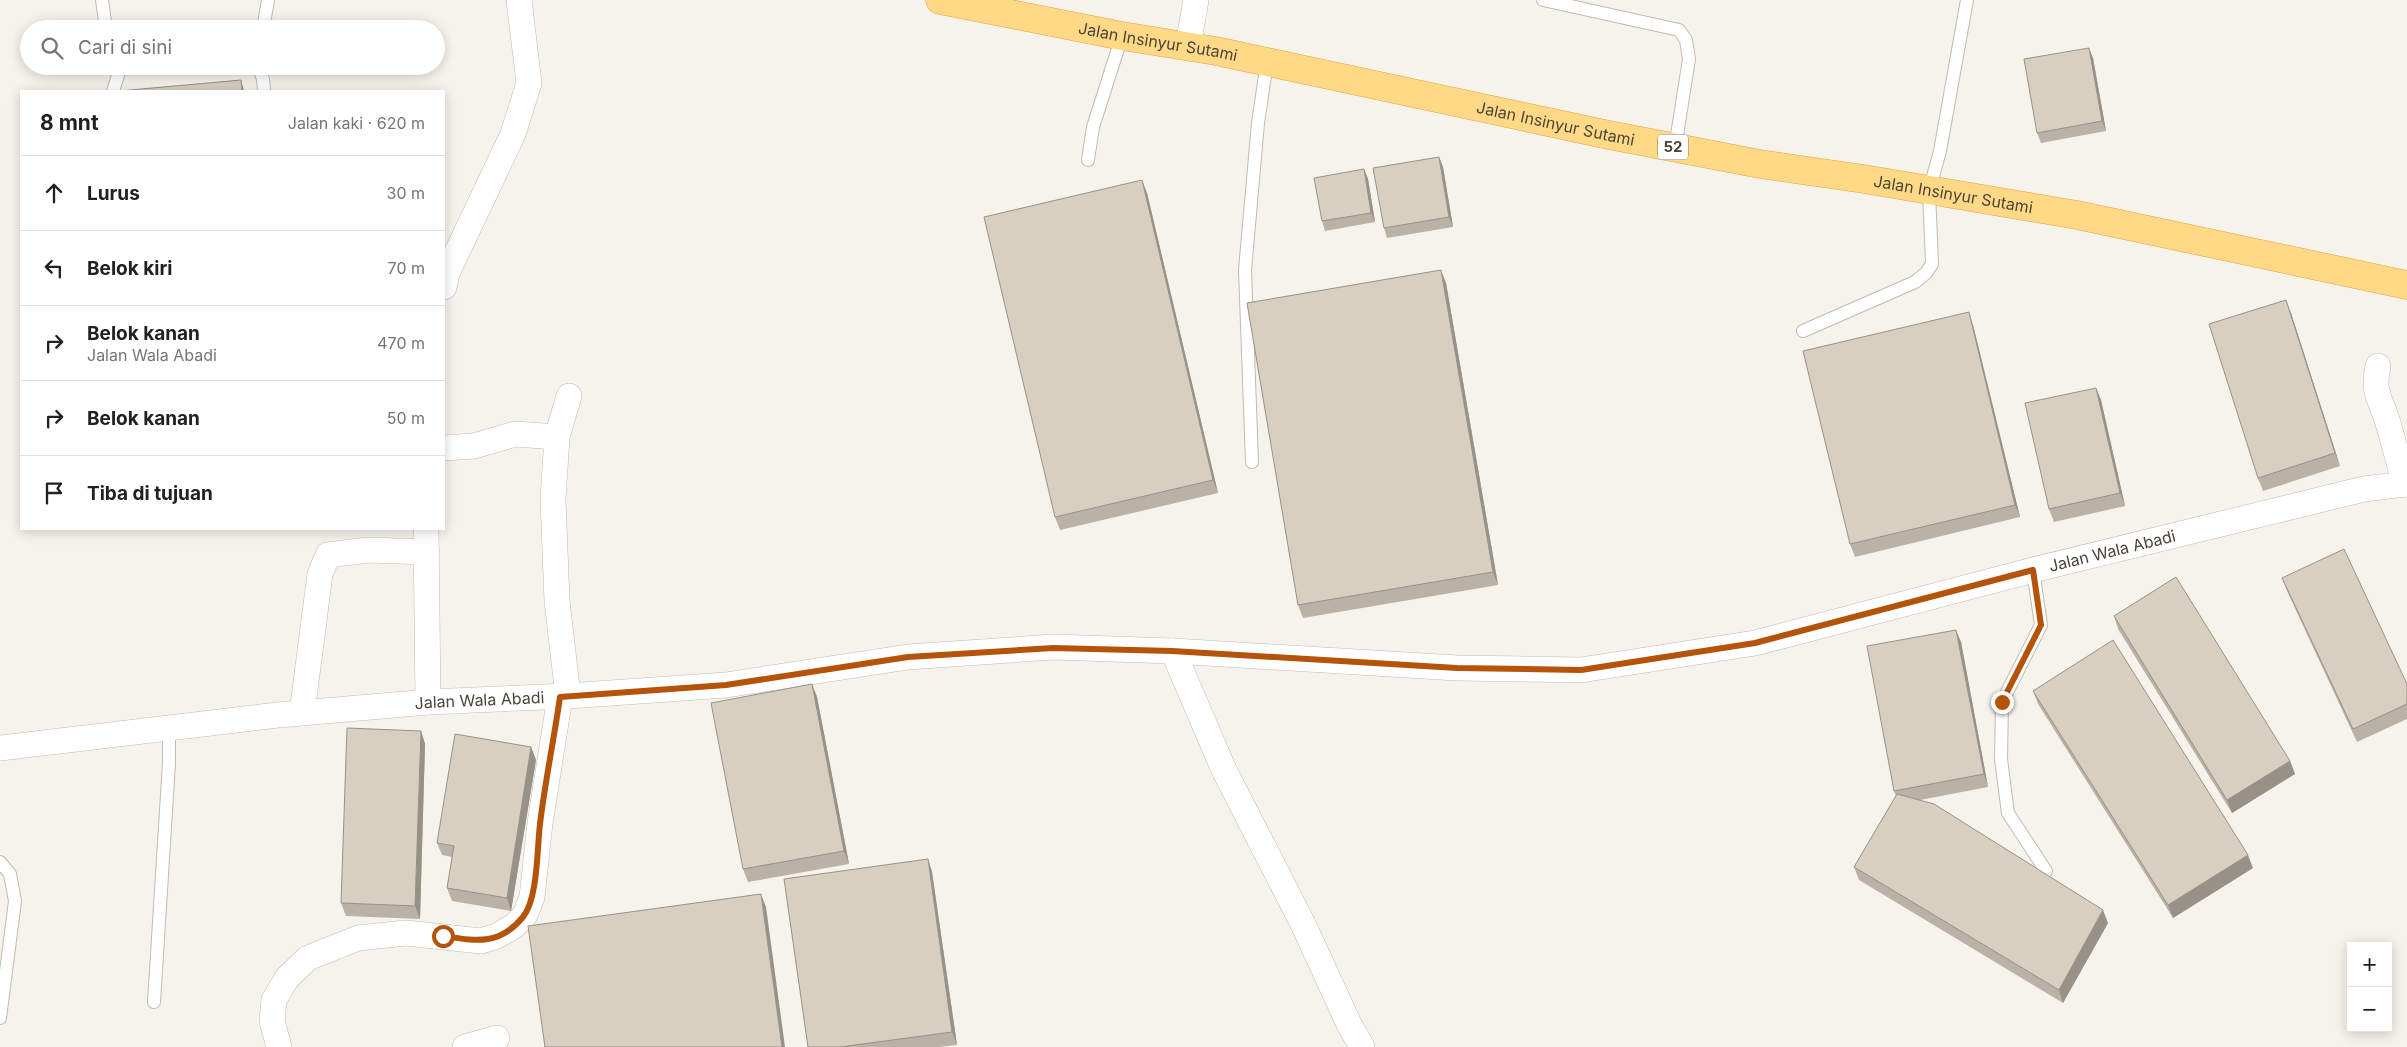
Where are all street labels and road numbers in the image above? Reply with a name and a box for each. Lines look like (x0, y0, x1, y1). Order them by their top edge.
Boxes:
street label: Jalan Insinyur Sutami (1077, 18, 1239, 65)
street label: Jalan Insinyur Sutami (1475, 97, 1636, 150)
road number: 52 (1658, 134, 1688, 160)
street label: Jalan Insinyur Sutami (1872, 171, 2034, 217)
street label: Jalan Wala Abadi (2047, 526, 2178, 576)
street label: Jalan Wala Abadi (414, 687, 545, 713)

